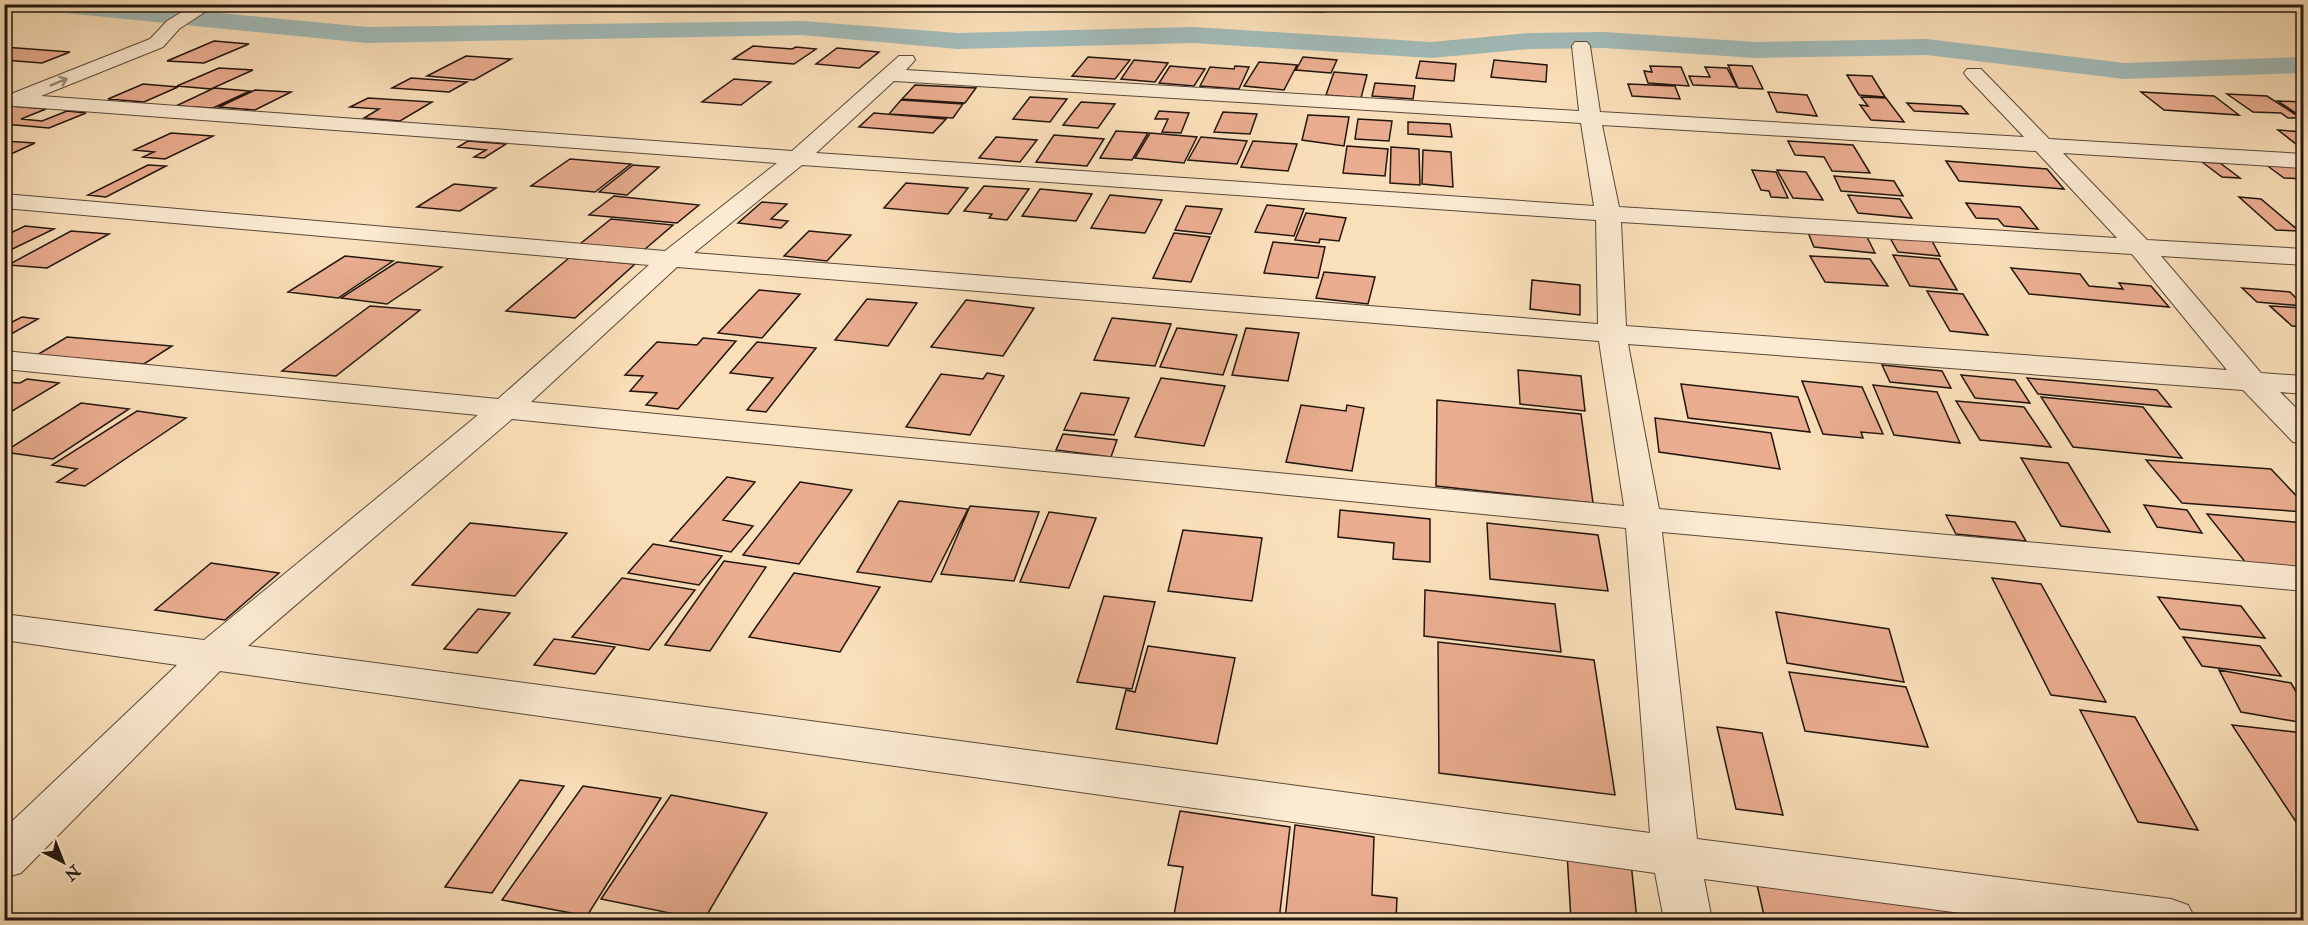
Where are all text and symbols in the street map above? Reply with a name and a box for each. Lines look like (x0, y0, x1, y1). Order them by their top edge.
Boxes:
one-way arrow (49, 76, 68, 87)
north arrow (33, 832, 93, 892)
text: N (60, 860, 85, 885)

